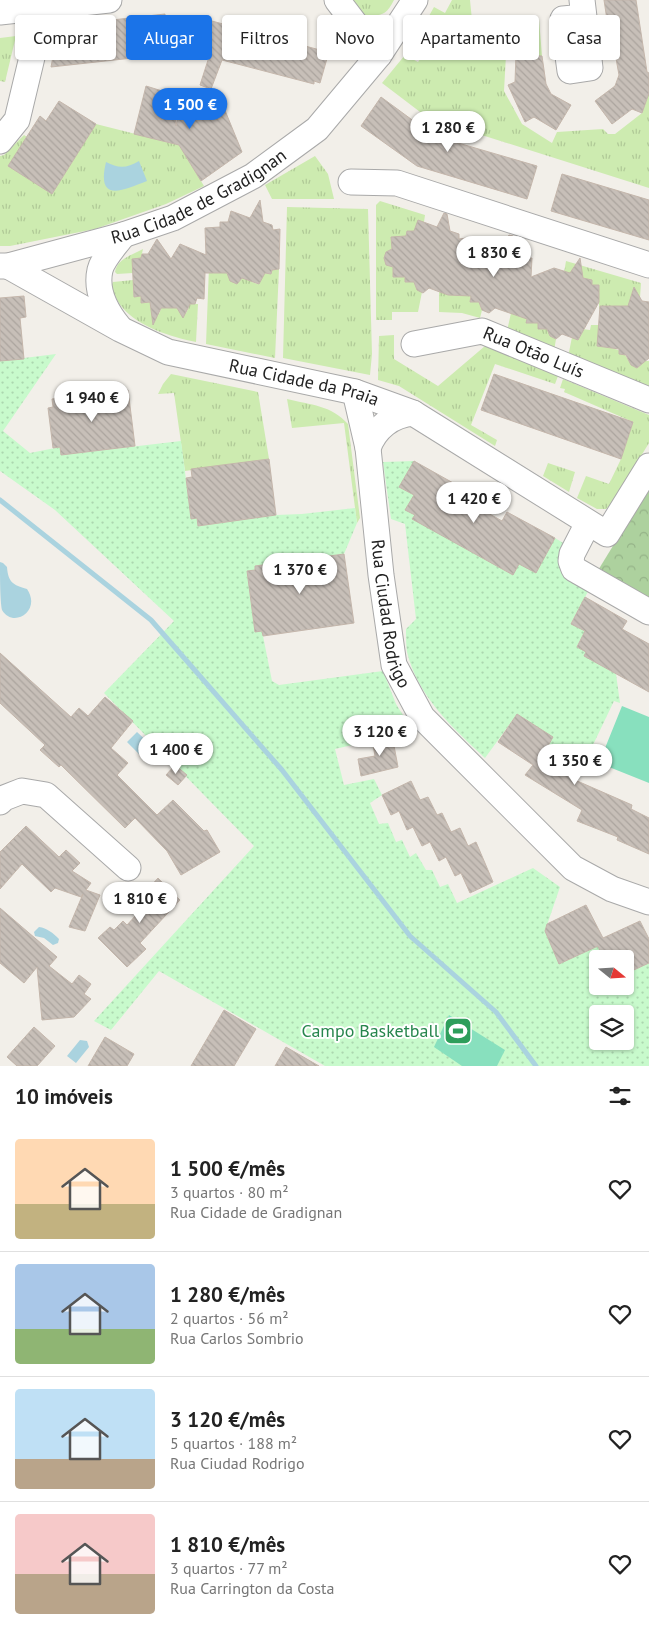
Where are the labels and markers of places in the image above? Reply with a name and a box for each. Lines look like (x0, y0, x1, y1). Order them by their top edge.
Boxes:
pin: 1 500 € (144, 88, 236, 130)
pin: 1 280 € (402, 110, 494, 153)
pin: 1 830 € (448, 236, 540, 278)
pin: 1 940 € (46, 380, 138, 423)
pin: 1 420 € (428, 482, 520, 524)
pin: 1 370 € (254, 552, 346, 595)
pin: 3 120 € (334, 714, 426, 757)
pin: 1 400 € (130, 732, 222, 775)
pin: 1 350 € (529, 744, 621, 786)
pin: 1 810 € (94, 882, 186, 924)
sports icon: Campo Basketball (443, 1016, 473, 1046)
place label: Campo Basketball (301, 1019, 440, 1042)

